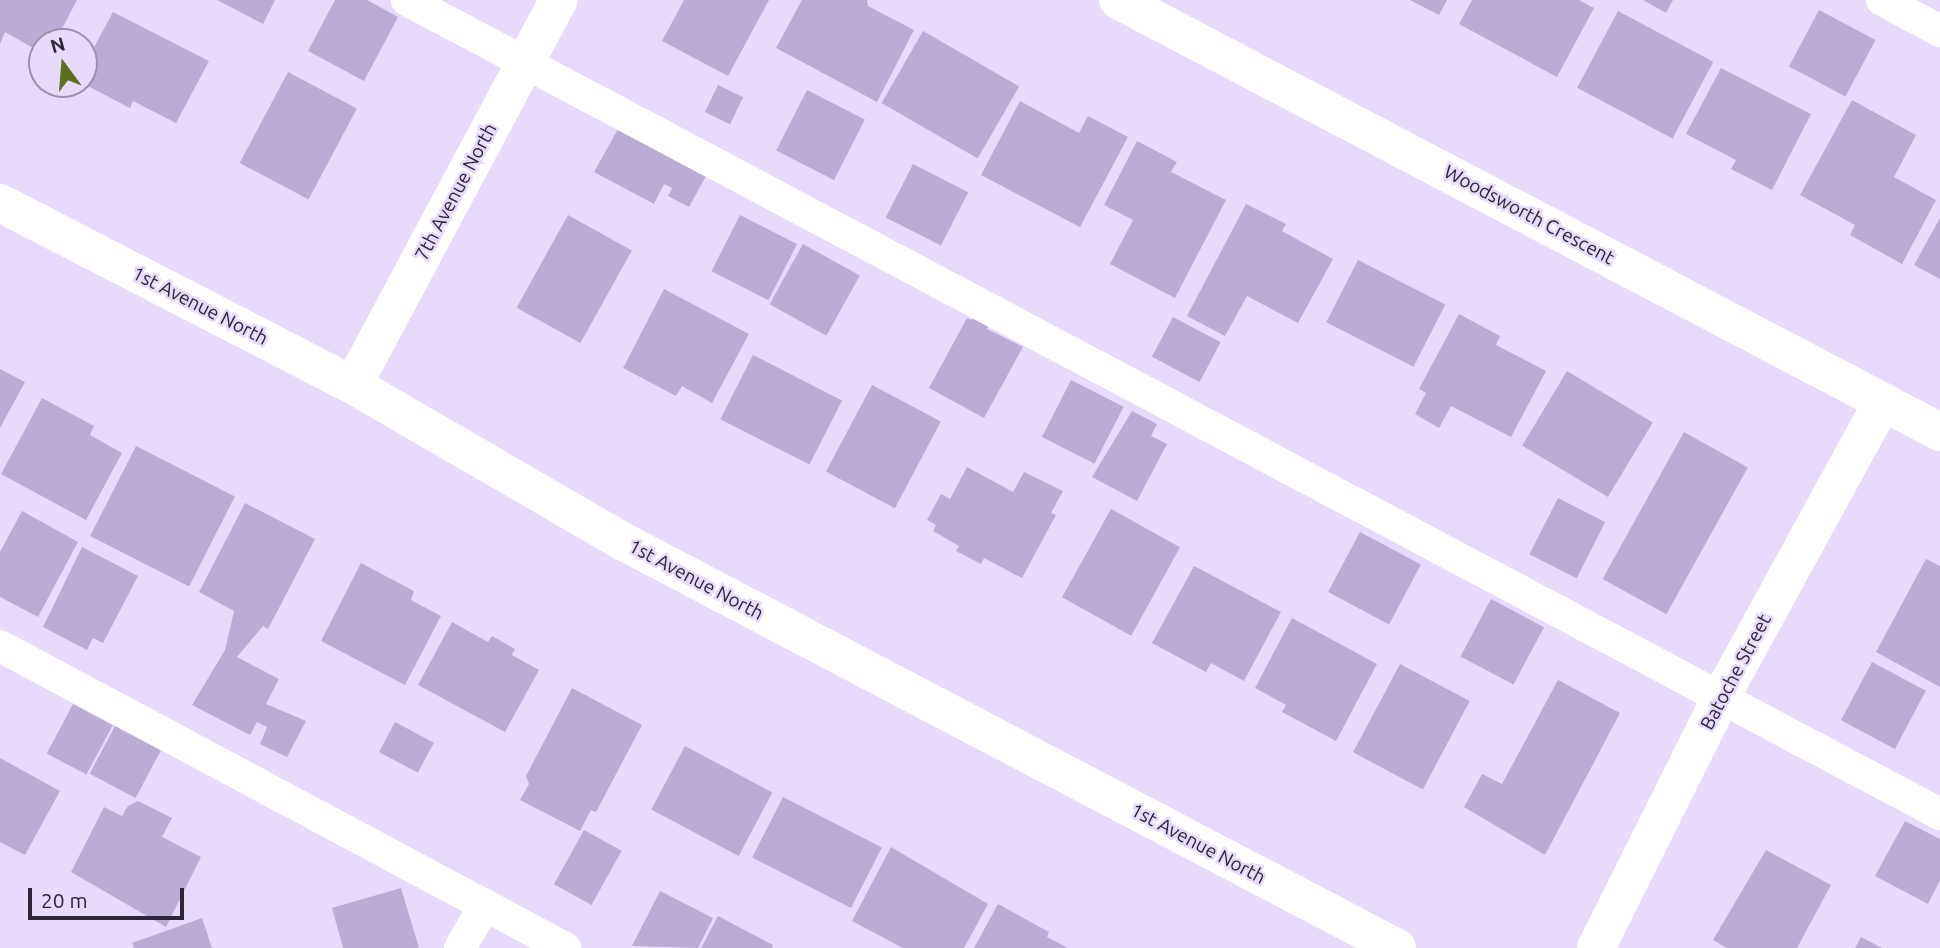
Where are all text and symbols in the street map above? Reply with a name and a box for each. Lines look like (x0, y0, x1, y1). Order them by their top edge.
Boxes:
north arrow (28, 28, 98, 98)
text: N (48, 32, 68, 57)
street label: 7th Avenue North (410, 120, 502, 264)
street label: Woodsworth Crescent (1440, 160, 1618, 270)
street label: 1st Avenue North (128, 262, 272, 350)
street label: 1st Avenue North (625, 535, 767, 625)
street label: Batoche Street (1696, 610, 1776, 734)
street label: 1st Avenue North (1127, 799, 1269, 889)
scale bar (32, 874, 187, 918)
text: 20 m (41, 888, 88, 912)

